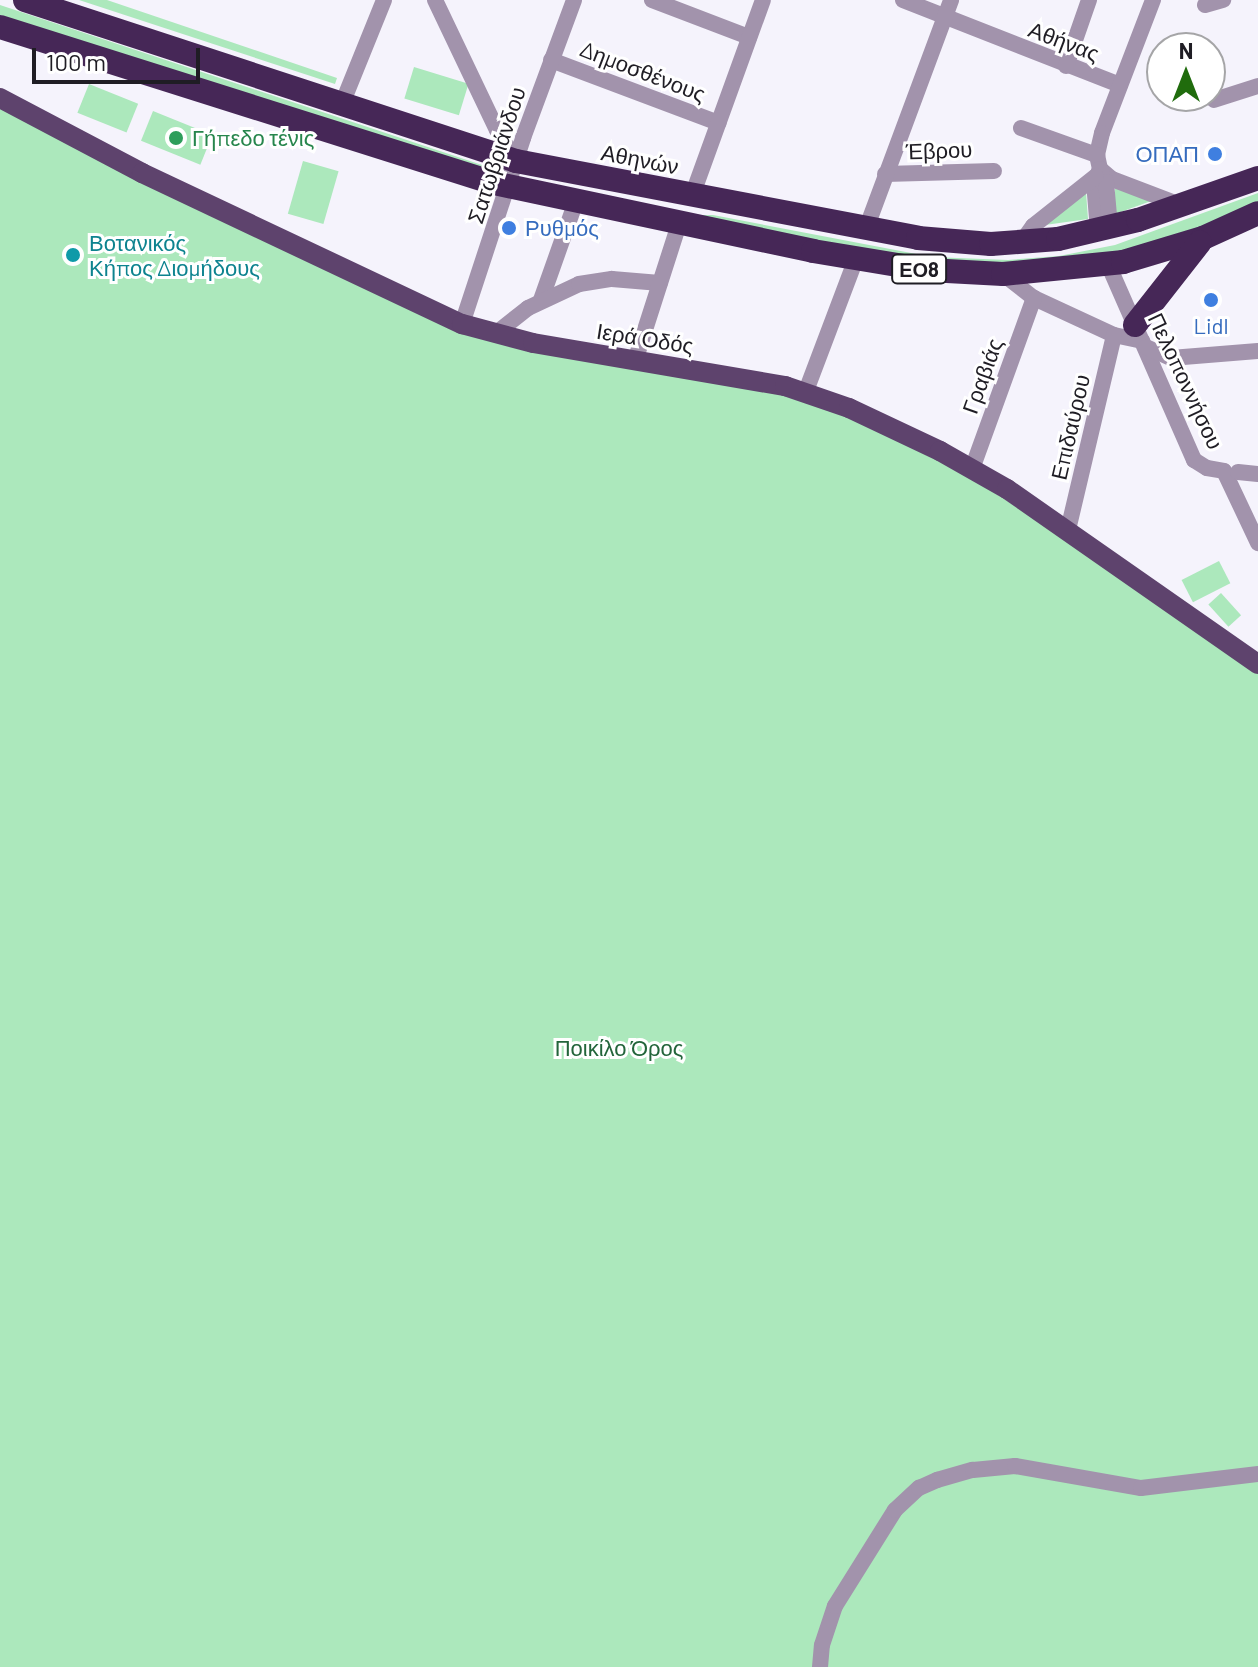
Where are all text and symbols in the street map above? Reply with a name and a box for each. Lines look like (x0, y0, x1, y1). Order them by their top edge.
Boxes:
street label: Αθήνας (1025, 16, 1103, 66)
scale bar (36, 32, 204, 82)
north arrow (1146, 32, 1226, 112)
street label: Δημοσθένους (577, 35, 709, 107)
text: N (1179, 37, 1193, 63)
text: 100 m (46, 47, 106, 76)
street label: Σατωβριάνδου (461, 83, 531, 227)
place label: Γήπεδο τένις (192, 125, 314, 151)
marker: Γήπεδο τένις (167, 129, 185, 147)
street label: Έβρου (905, 136, 973, 164)
street label: Αθηνών (599, 139, 681, 179)
place label: ΟΠΑΠ (1135, 141, 1199, 167)
marker: ΟΠΑΠ (1206, 145, 1224, 163)
place label: Ρυθμός (525, 215, 599, 241)
marker: Ρυθμός (500, 219, 518, 237)
place label: Βοτανικός Κήπος Διομήδους (89, 229, 260, 280)
marker: Βοτανικός Κήπος Διομήδους (64, 246, 82, 264)
road number: ΕΟ8 (891, 253, 947, 285)
marker: Lidl (1202, 291, 1220, 309)
street label: Πελοποννήσου (1143, 309, 1229, 453)
place label: Lidl (1193, 313, 1229, 339)
street label: Ιερά Οδός (595, 317, 695, 359)
street label: Γραβιάς (956, 335, 1008, 417)
street label: Επιδαύρου (1045, 372, 1095, 482)
park label: Ποικίλο Όρος (555, 1035, 683, 1061)

